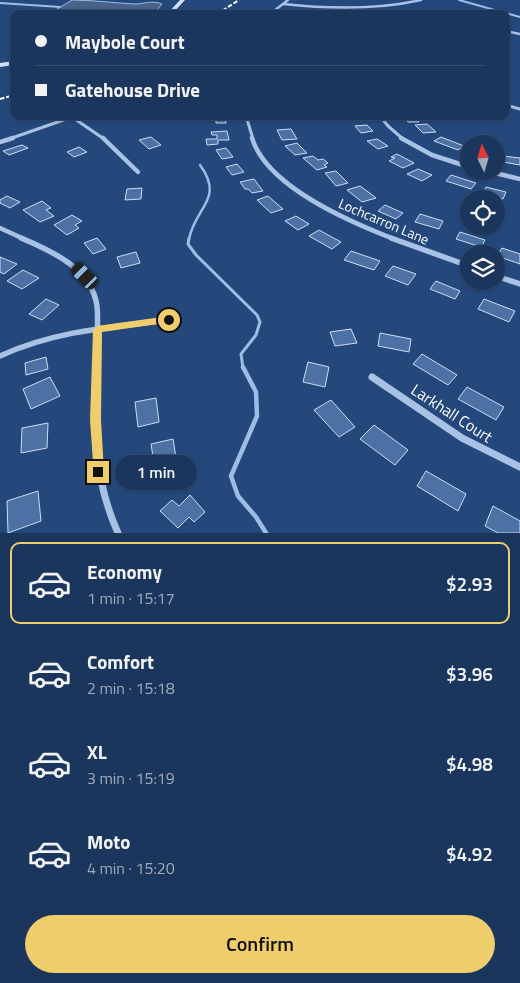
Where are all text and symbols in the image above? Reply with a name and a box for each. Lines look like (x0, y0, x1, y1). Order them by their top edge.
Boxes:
text: Maybole Court (65, 27, 185, 56)
text: Gatehouse Drive (65, 75, 200, 104)
north arrow (460, 135, 505, 180)
map controls (460, 135, 505, 290)
button: locate (460, 190, 505, 235)
street label: Lochcarron Lane (335, 192, 433, 250)
button: layers (460, 245, 505, 290)
car (69, 260, 100, 292)
route start (158, 309, 180, 331)
street label: Larkhall Court (406, 378, 498, 449)
callout: 1 min (116, 454, 198, 490)
text: 1 min (137, 460, 175, 484)
route end (87, 461, 109, 483)
text: Economy (87, 557, 162, 586)
icon: car (27, 561, 72, 606)
text: $2.93 (446, 569, 493, 598)
text: 1 min · 15:17 (87, 586, 175, 610)
text: Comfort (87, 647, 154, 676)
icon: car (27, 651, 72, 696)
text: $3.96 (446, 659, 493, 688)
text: 2 min · 15:18 (87, 676, 175, 700)
text: XL (87, 737, 107, 766)
icon: car (27, 741, 72, 786)
text: $4.98 (446, 749, 493, 778)
text: 3 min · 15:19 (87, 766, 175, 790)
text: Moto (87, 827, 130, 856)
icon: car (27, 831, 72, 876)
text: $4.92 (446, 839, 493, 868)
text: 4 min · 15:20 (87, 856, 175, 880)
button: Confirm (25, 915, 495, 973)

